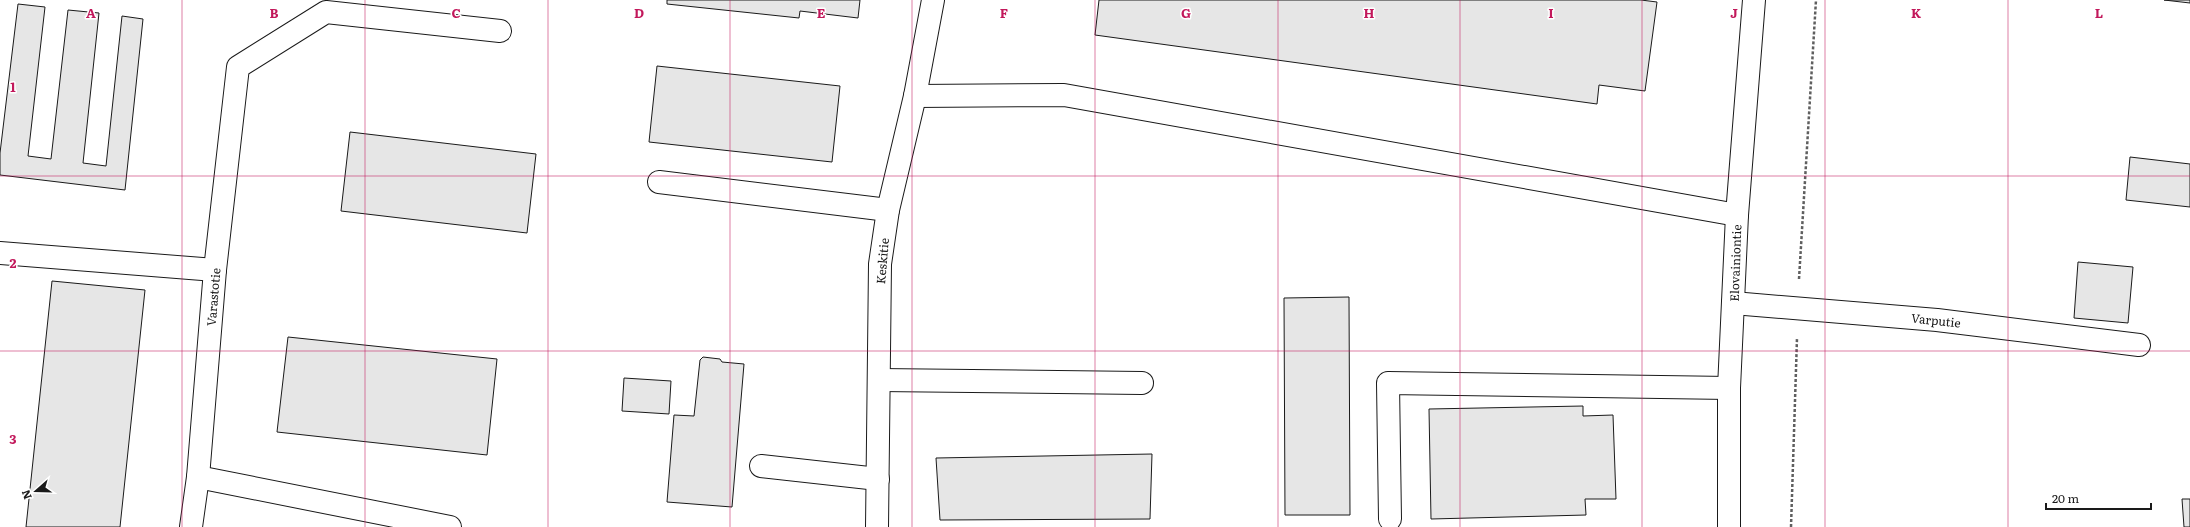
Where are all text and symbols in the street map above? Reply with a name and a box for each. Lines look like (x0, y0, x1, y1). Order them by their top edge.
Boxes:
text: A (86, 3, 96, 22)
text: B (270, 3, 279, 22)
text: C (451, 3, 461, 22)
text: D (634, 3, 644, 22)
text: E (817, 3, 826, 22)
text: F (1000, 3, 1008, 22)
text: G (1181, 3, 1191, 22)
text: H (1364, 3, 1375, 22)
text: I (1548, 3, 1554, 22)
text: J (1730, 3, 1738, 22)
text: K (1911, 3, 1922, 22)
text: L (2095, 3, 2103, 22)
text: 1 (10, 77, 16, 96)
street label: Elovainiontie (1725, 224, 1745, 302)
street label: Keskitie (871, 237, 893, 285)
text: 2 (10, 253, 17, 272)
street label: Varastotie (201, 267, 225, 327)
street label: Varputie (1910, 308, 1962, 332)
text: 3 (9, 429, 17, 448)
north arrow (16, 471, 56, 511)
scale bar (2046, 485, 2151, 511)
text: N (17, 488, 35, 502)
text: 20 m (2052, 489, 2079, 507)

